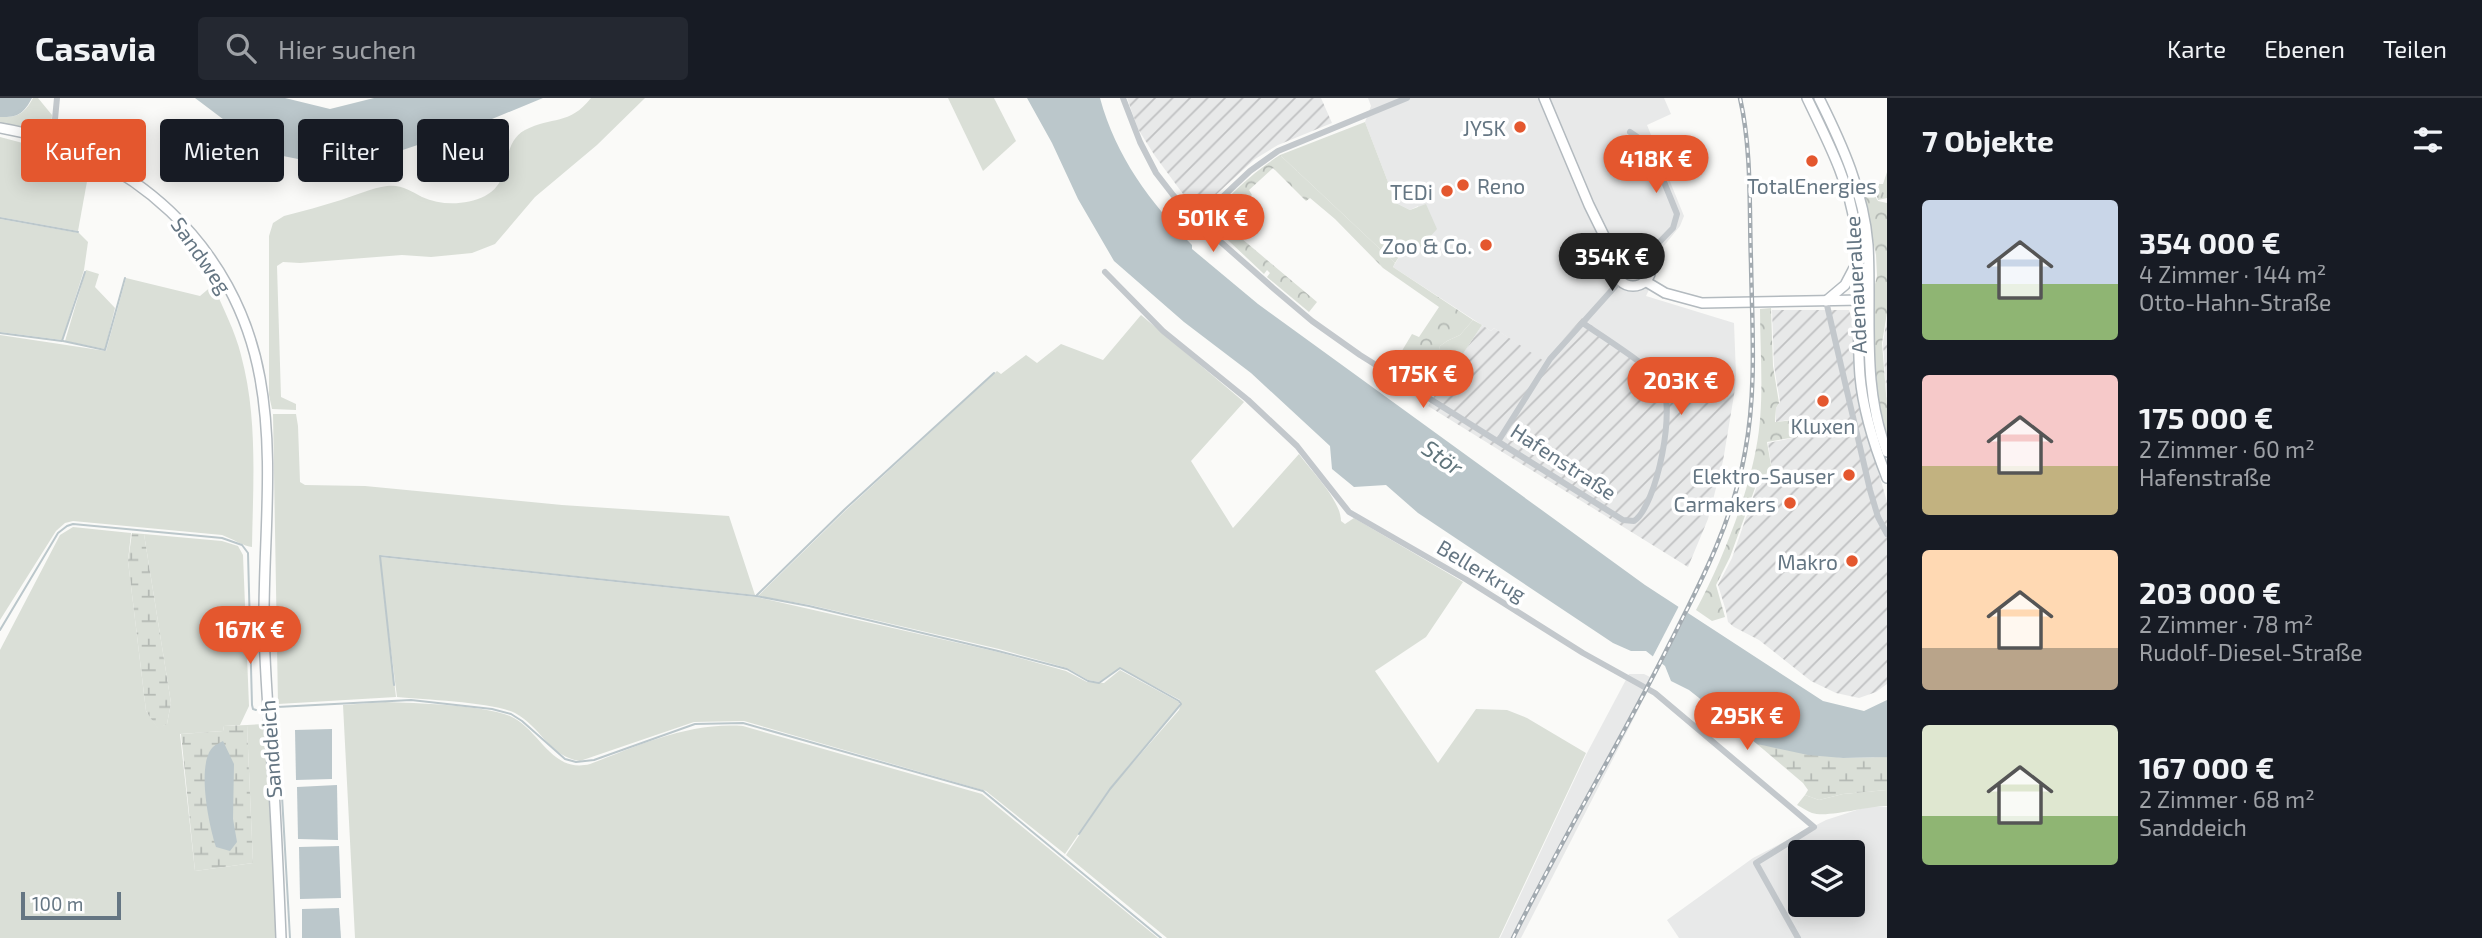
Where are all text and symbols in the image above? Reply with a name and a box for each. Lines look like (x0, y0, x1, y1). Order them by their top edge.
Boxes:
search box (198, 17, 688, 80)
text: Casavia (35, 28, 156, 68)
icon: search (222, 29, 260, 67)
text: Hier suchen (278, 33, 416, 64)
text: Karte (2167, 34, 2226, 63)
text: Ebenen (2264, 34, 2345, 63)
text: Teilen (2383, 34, 2447, 63)
place label: JYSK (1463, 115, 1507, 140)
chip: Kaufen (21, 119, 146, 182)
chip: Mieten (160, 119, 284, 182)
chip: Filter (298, 119, 403, 182)
chip: Neu (417, 119, 509, 182)
marker: JYSK (1512, 119, 1528, 135)
icon: filters (2409, 121, 2447, 159)
text: 7 Objekte (1922, 122, 2054, 158)
pin: 418K € (1599, 136, 1713, 195)
text: 418K € (1619, 144, 1693, 172)
marker: TotalEnergies (1804, 153, 1820, 169)
place label: Reno (1477, 173, 1525, 198)
place label: TotalEnergies (1747, 173, 1877, 198)
marker: Reno (1455, 177, 1471, 193)
place label: TEDi (1390, 179, 1433, 204)
marker: TEDi (1439, 183, 1455, 199)
pin: 501K € (1156, 194, 1270, 254)
text: 501K € (1177, 203, 1249, 231)
street label: Sandweg (167, 212, 238, 298)
street label: Adenauerallee (1839, 215, 1871, 355)
text: 354 000 € (2139, 224, 2281, 260)
icon: home (1978, 228, 2062, 312)
place label: Zoo & Co. (1382, 233, 1472, 258)
pin: 354K € (1555, 234, 1669, 293)
marker: Zoo & Co. (1478, 237, 1494, 253)
text: 354K € (1575, 242, 1649, 270)
text: 4 Zimmer · 144 m² (2139, 260, 2326, 288)
text: Otto-Hahn-Straße (2139, 288, 2331, 316)
pin: 175K € (1366, 350, 1480, 410)
pin: 203K € (1624, 358, 1738, 417)
text: 175K € (1389, 359, 1457, 387)
text: 203K € (1643, 366, 1719, 394)
marker: Kluxen (1815, 393, 1831, 409)
text: 175 000 € (2139, 399, 2273, 435)
icon: home (1978, 403, 2062, 487)
place label: Kluxen (1791, 413, 1855, 438)
street label: Hafenstraße (1506, 418, 1622, 504)
water label: Stör (1417, 433, 1470, 481)
text: 2 Zimmer · 60 m² (2139, 435, 2315, 463)
place label: Elektro-Sauser (1692, 463, 1836, 488)
text: Hafenstraße (2139, 463, 2271, 491)
marker: Elektro-Sauser (1841, 467, 1857, 483)
place label: Carmakers (1673, 491, 1776, 516)
marker: Carmakers (1782, 495, 1798, 511)
street label: Bellerkrug (1433, 534, 1531, 606)
place label: Makro (1777, 549, 1838, 574)
marker: Makro (1844, 553, 1860, 569)
text: 203 000 € (2139, 574, 2281, 610)
icon: home (1978, 578, 2062, 662)
pin: 167K € (193, 606, 307, 666)
text: 2 Zimmer · 78 m² (2139, 610, 2313, 638)
text: 167K € (215, 615, 285, 643)
text: Rudolf-Diesel-Straße (2139, 638, 2363, 666)
pin: 295K € (1690, 692, 1804, 752)
street label: Sanddeich (254, 699, 286, 799)
text: 295K € (1710, 701, 1784, 729)
text: 167 000 € (2139, 749, 2275, 785)
icon: home (1978, 753, 2062, 837)
text: 2 Zimmer · 68 m² (2139, 785, 2315, 813)
text: Sanddeich (2139, 813, 2247, 841)
map controls (1788, 840, 1865, 917)
button: layers (1788, 840, 1865, 917)
scale bar (21, 889, 121, 921)
text: 100 m (32, 892, 83, 915)

